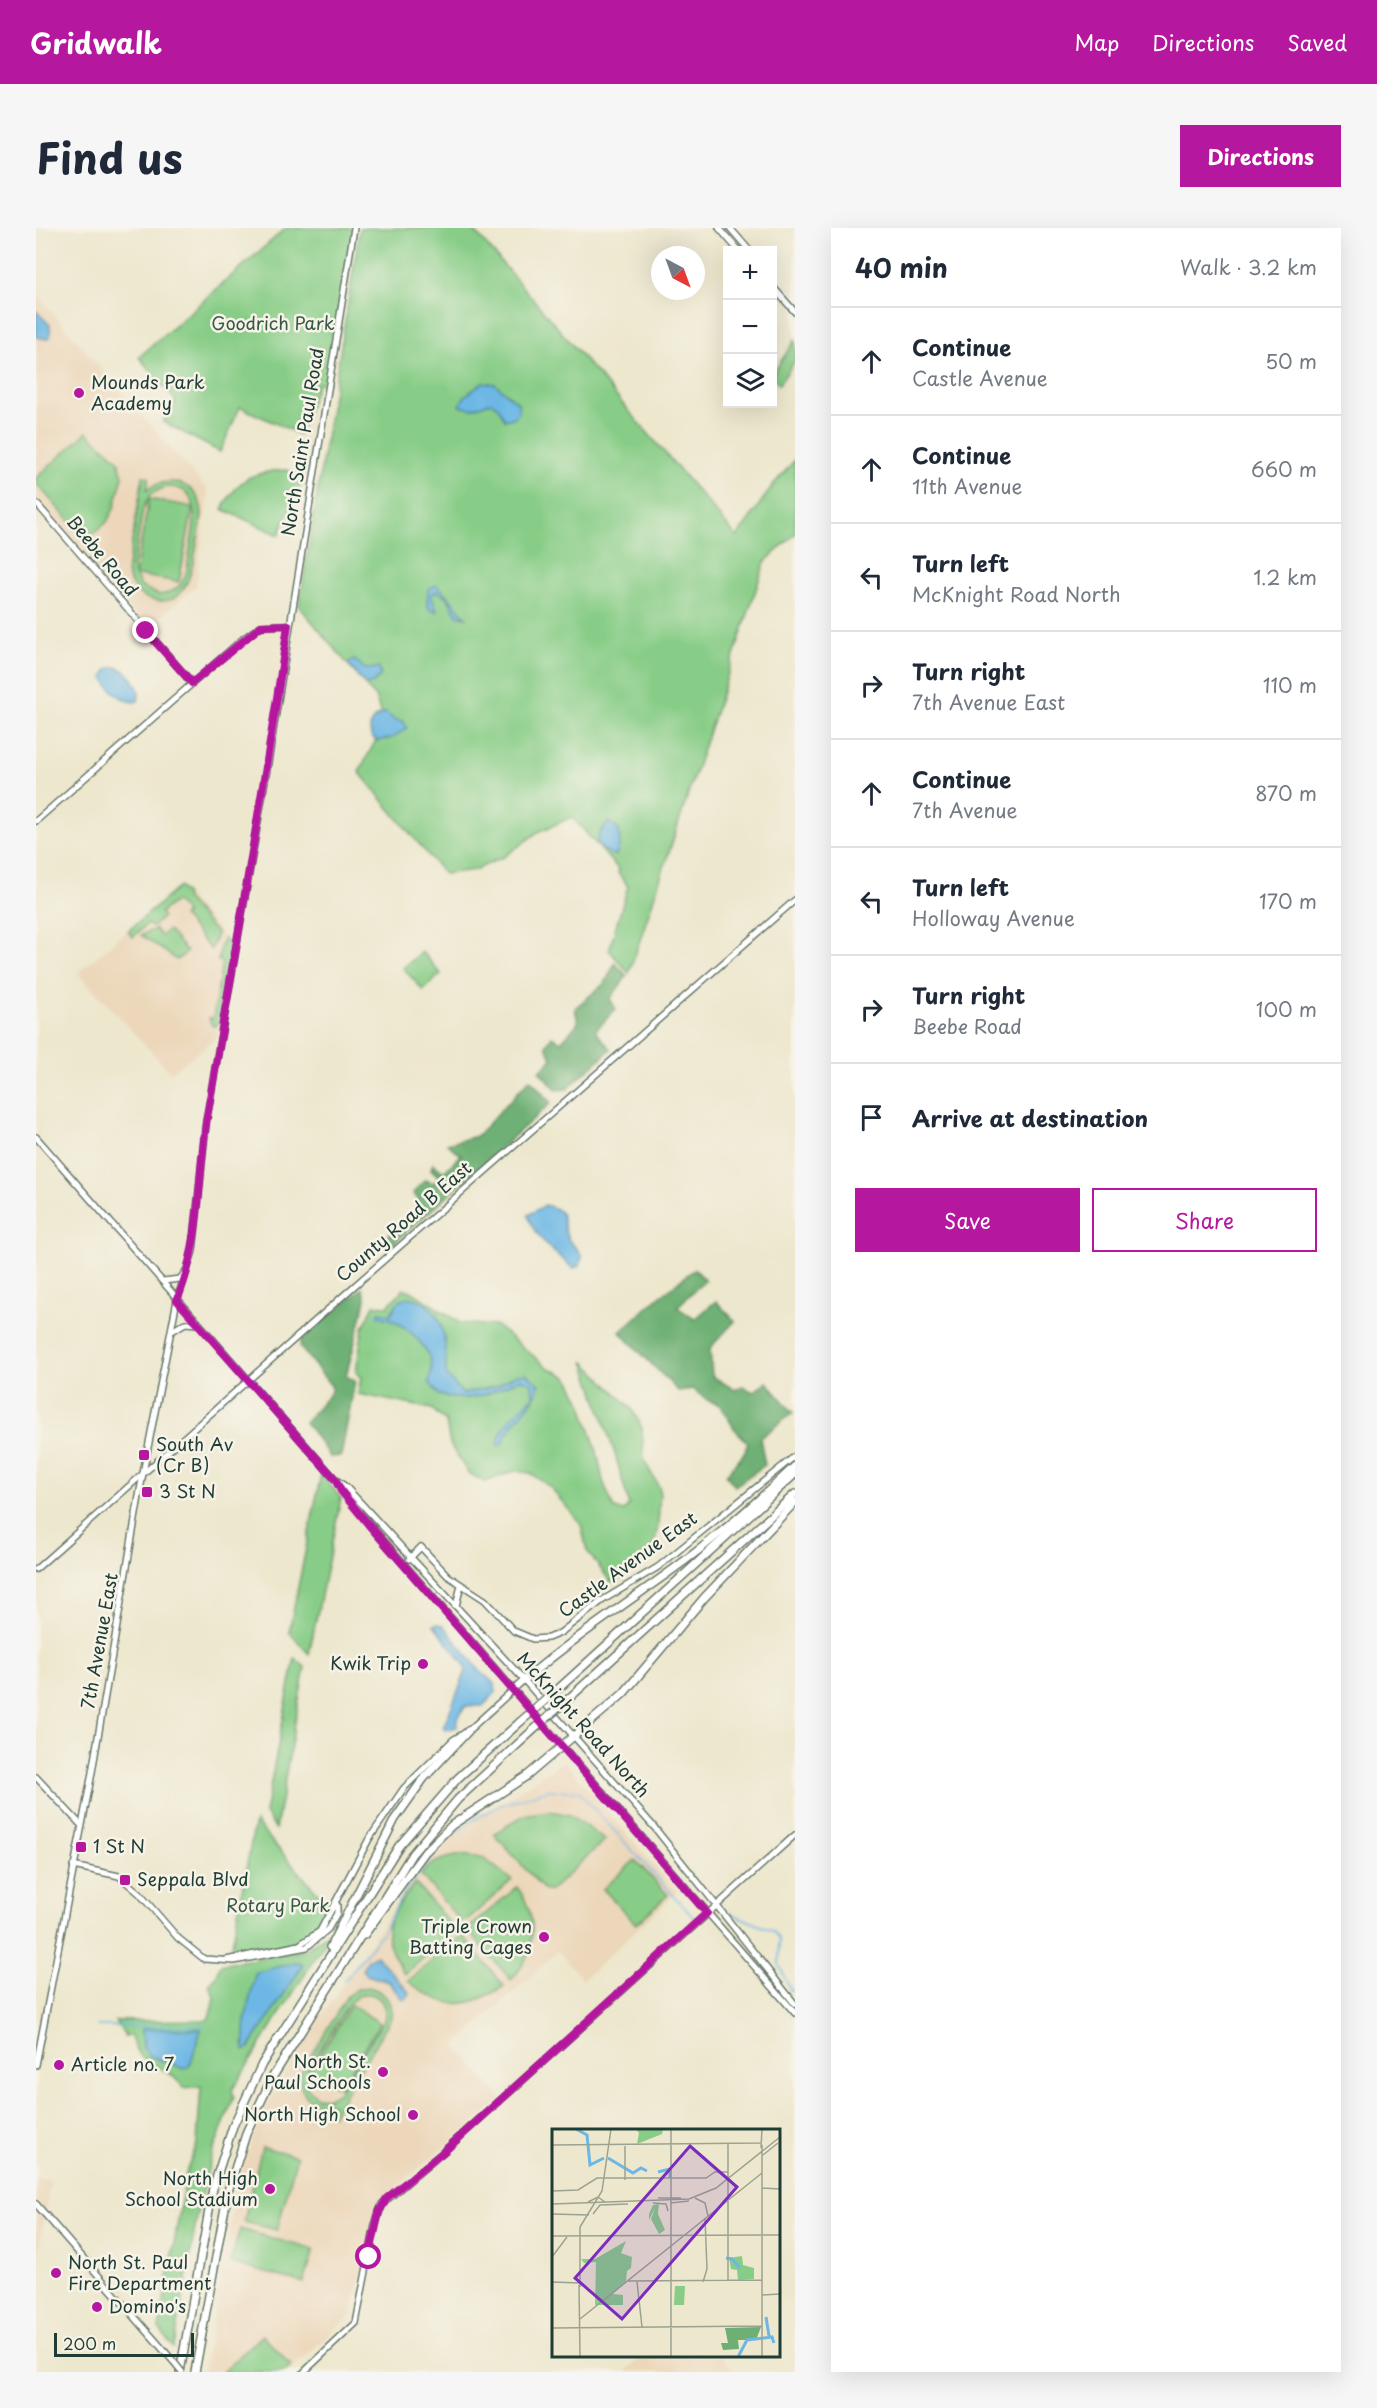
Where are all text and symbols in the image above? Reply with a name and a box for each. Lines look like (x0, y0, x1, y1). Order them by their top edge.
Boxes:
text: Gridwalk (30, 21, 162, 64)
text: Map (1074, 26, 1119, 58)
text: Directions (1152, 26, 1254, 58)
text: Saved (1287, 26, 1347, 58)
text: Find us (36, 125, 183, 188)
button: Directions (1180, 125, 1341, 187)
north arrow (651, 246, 705, 300)
map controls (723, 246, 777, 408)
button: + (723, 246, 777, 300)
text: 40 min (855, 248, 948, 287)
text: Walk · 3.2 km (1180, 252, 1317, 282)
button: − (723, 300, 777, 354)
park label: Goodrich Park (211, 309, 335, 336)
text: Continue (912, 330, 1011, 363)
icon: ahead (855, 345, 888, 378)
street label: North Saint Paul Road (273, 346, 330, 538)
text: 50 m (1265, 346, 1317, 376)
button: layers (723, 354, 777, 408)
text: Castle Avenue (912, 363, 1048, 393)
place label: Mounds Park Academy (91, 368, 205, 416)
marker: Mounds Park Academy (72, 386, 86, 400)
text: Continue (912, 438, 1011, 471)
icon: ahead (855, 453, 888, 486)
text: 660 m (1251, 454, 1317, 484)
text: 11th Avenue (912, 471, 1023, 501)
street label: Beebe Road (61, 508, 145, 602)
text: Turn left (912, 546, 1009, 579)
icon: left (855, 561, 888, 594)
text: 1.2 km (1253, 562, 1317, 592)
text: McKnight Road North (912, 579, 1121, 609)
route end (132, 617, 158, 643)
text: Turn right (912, 654, 1025, 687)
icon: right (855, 669, 888, 702)
text: 110 m (1263, 670, 1317, 700)
text: 7th Avenue East (912, 687, 1065, 717)
text: Continue (912, 762, 1011, 795)
icon: ahead (855, 777, 888, 810)
text: 870 m (1255, 778, 1317, 808)
text: 7th Avenue (912, 795, 1017, 825)
text: Turn left (912, 870, 1009, 903)
icon: left (855, 885, 888, 918)
text: 170 m (1259, 886, 1317, 916)
text: Holloway Avenue (912, 903, 1075, 933)
text: Turn right (912, 978, 1025, 1011)
icon: right (855, 993, 888, 1026)
text: 100 m (1256, 994, 1317, 1024)
text: Beebe Road (912, 1011, 1022, 1041)
icon: arrive (855, 1101, 888, 1134)
text: Arrive at destination (912, 1101, 1148, 1134)
street label: County Road B East (329, 1154, 477, 1287)
button: Save (855, 1188, 1080, 1252)
button: Share (1092, 1188, 1317, 1252)
place label: South Av (Cr B) (156, 1430, 234, 1478)
marker: South Av (Cr B) (137, 1448, 151, 1462)
place label: 3 St N (159, 1477, 216, 1504)
marker: 3 St N (140, 1485, 154, 1499)
street label: Castle Avenue East (552, 1504, 702, 1623)
street label: 7th Avenue East (73, 1570, 124, 1711)
street label: McKnight Road North (511, 1645, 657, 1803)
place label: Kwik Trip (330, 1649, 411, 1676)
marker: Kwik Trip (416, 1657, 430, 1671)
place label: 1 St N (93, 1832, 145, 1859)
marker: 1 St N (74, 1840, 88, 1854)
place label: Seppala Blvd (137, 1865, 249, 1892)
marker: Seppala Blvd (118, 1873, 132, 1887)
park label: Rotary Park (226, 1891, 330, 1918)
place label: Triple Crown Batting Cages (409, 1912, 532, 1960)
marker: Triple Crown Batting Cages (537, 1930, 551, 1944)
place label: North St. Paul Schools (264, 2047, 371, 2095)
place label: Article no. 7 (71, 2050, 174, 2077)
marker: Article no. 7 (52, 2058, 66, 2072)
marker: North St. Paul Schools (376, 2065, 390, 2079)
place label: North High School (244, 2100, 401, 2127)
marker: North High School (406, 2108, 420, 2122)
inset map (552, 2129, 780, 2357)
place label: North High School Stadium (125, 2164, 258, 2212)
marker: North High School Stadium (263, 2182, 277, 2196)
route start (355, 2243, 381, 2269)
place label: North St. Paul Fire Department (68, 2248, 211, 2296)
marker: North St. Paul Fire Department (49, 2266, 63, 2280)
place label: Domino's (109, 2292, 186, 2319)
marker: Domino's (90, 2300, 104, 2314)
scale bar (54, 2330, 194, 2358)
text: 200 m (63, 2331, 116, 2355)

